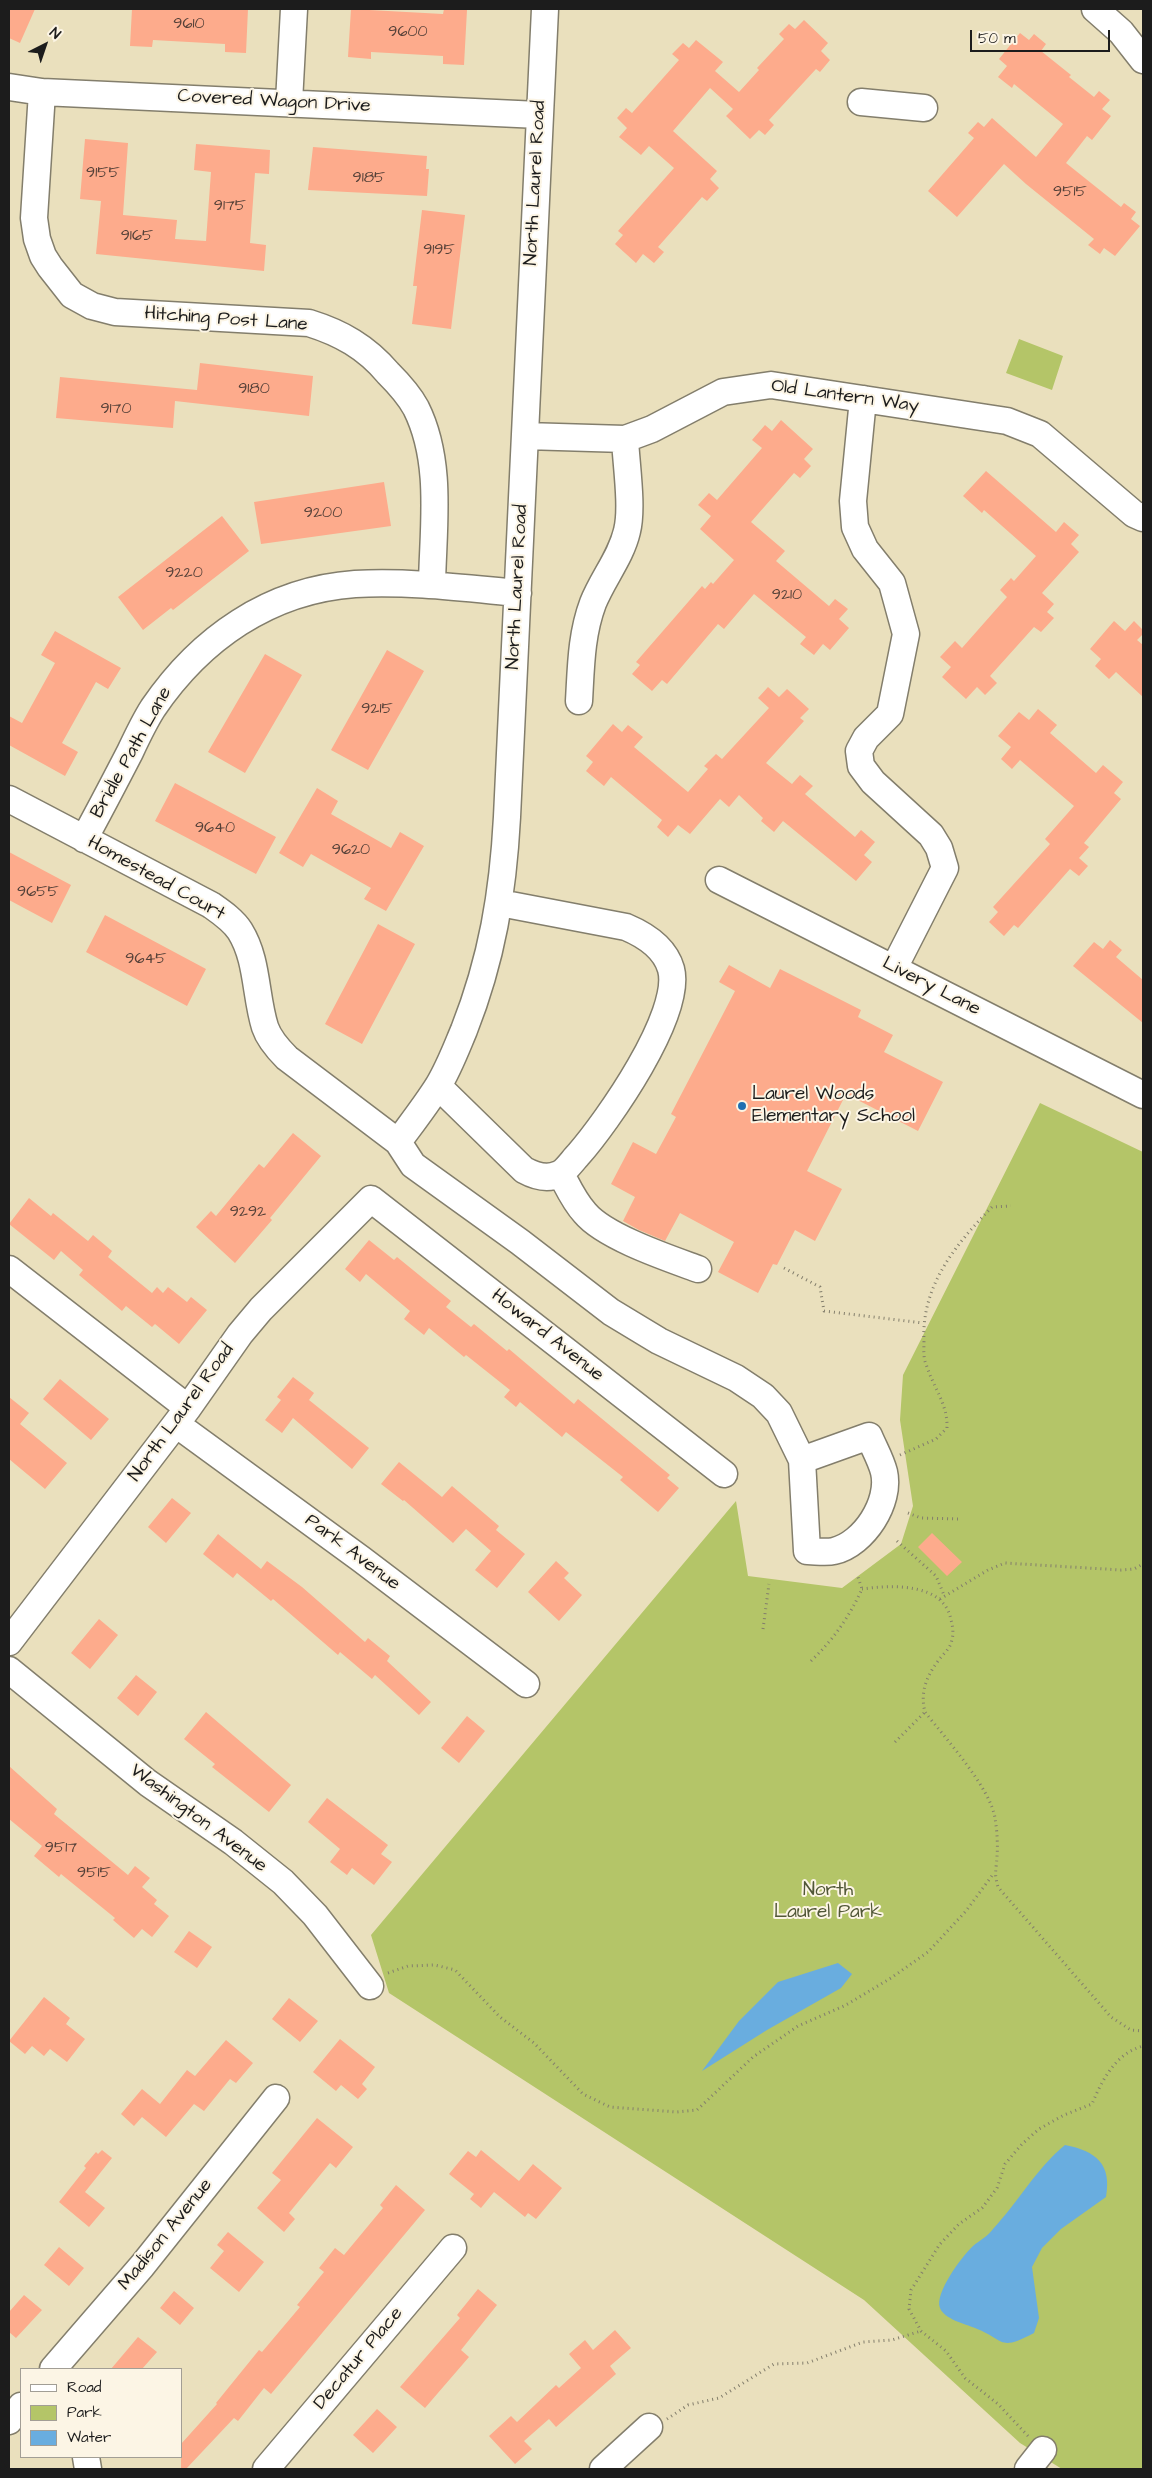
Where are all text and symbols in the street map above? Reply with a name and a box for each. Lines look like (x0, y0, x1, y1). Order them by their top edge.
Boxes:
house number: 9610 (173, 15, 205, 35)
north arrow (20, 20, 70, 70)
scale bar (972, 20, 1112, 52)
text: N (45, 23, 65, 44)
house number: 9600 (388, 23, 428, 43)
text: 50 m (978, 28, 1016, 49)
street label: Covered Wagon Drive (177, 86, 371, 118)
street label: North Laurel Road (520, 100, 552, 266)
house number: 9155 (86, 164, 120, 184)
house number: 9185 (353, 169, 385, 189)
house number: 9515 (1053, 183, 1087, 203)
house number: 9175 (214, 197, 246, 217)
house number: 9165 (121, 227, 153, 247)
house number: 9195 (423, 241, 455, 261)
street label: Hitching Post Lane (144, 303, 308, 337)
street label: Old Lantern Way (770, 375, 920, 419)
house number: 9180 (238, 380, 270, 400)
house number: 9170 (100, 400, 132, 420)
house number: 9200 (304, 504, 342, 524)
street label: North Laurel Road (502, 504, 534, 670)
house number: 9220 (165, 564, 203, 584)
house number: 9210 (772, 586, 802, 606)
street label: Bridle Path Lane (87, 683, 177, 823)
house number: 9215 (361, 700, 393, 720)
house number: 9640 (195, 819, 235, 839)
street label: Homestead Court (83, 832, 229, 926)
house number: 9620 (332, 841, 370, 861)
house number: 9655 (17, 883, 59, 903)
house number: 9645 (125, 950, 167, 970)
street label: Livery Lane (878, 952, 984, 1022)
place label: Laurel Woods Elementary School (752, 1084, 915, 1128)
marker: Laurel Woods Elementary School (736, 1100, 748, 1112)
house number: 9292 (230, 1203, 266, 1223)
street label: Howard Avenue (486, 1285, 608, 1387)
street label: North Laurel Road (124, 1339, 240, 1487)
street label: Park Avenue (300, 1510, 404, 1596)
street label: Washington Avenue (125, 1760, 271, 1878)
house number: 9517 (45, 1839, 77, 1859)
house number: 9515 (77, 1864, 111, 1884)
park label: North Laurel Park (774, 1880, 882, 1924)
street label: Madison Avenue (114, 2175, 218, 2295)
street label: Decatur Place (310, 2303, 408, 2415)
legend (20, 2368, 182, 2458)
text: Road (67, 2377, 101, 2398)
text: Park (67, 2402, 102, 2423)
text: Water (67, 2427, 111, 2448)

